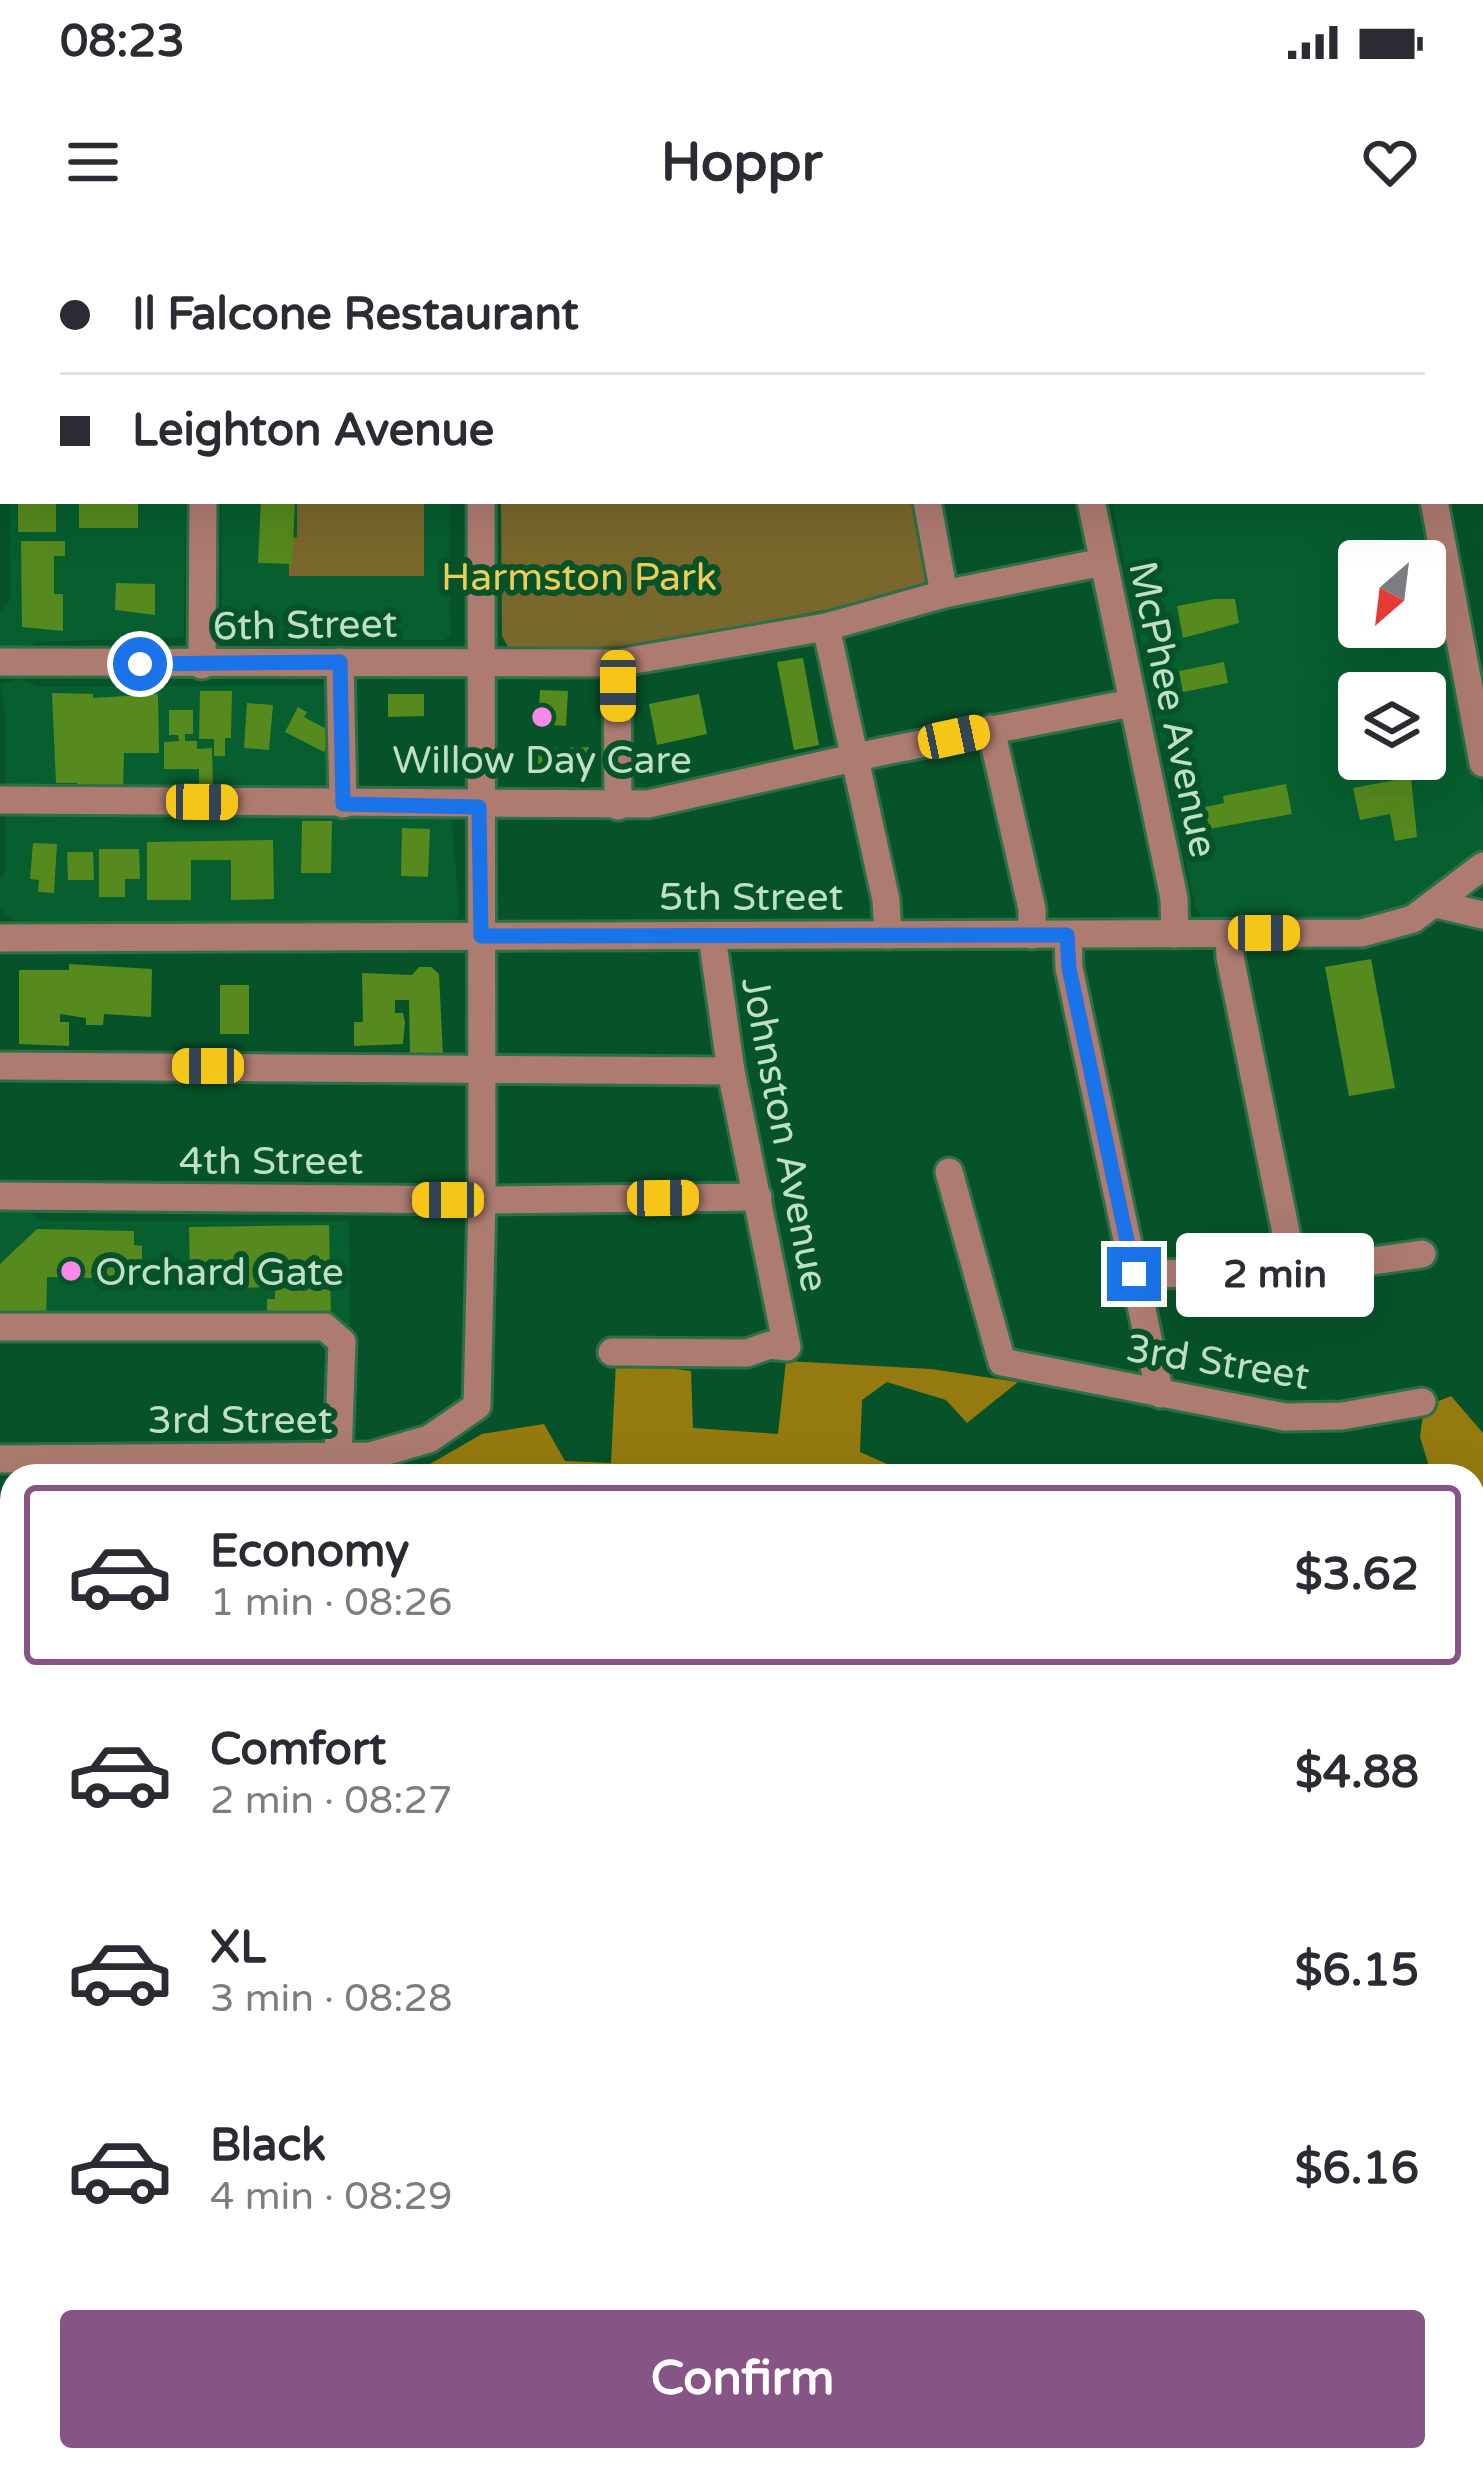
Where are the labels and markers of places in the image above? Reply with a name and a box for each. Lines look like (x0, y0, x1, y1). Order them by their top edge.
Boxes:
marker: Willow Day Care (529, 704, 555, 730)
place label: Willow Day Care (392, 737, 692, 784)
place label: Orchard Gate (95, 1249, 344, 1296)
marker: Orchard Gate (58, 1258, 84, 1284)

